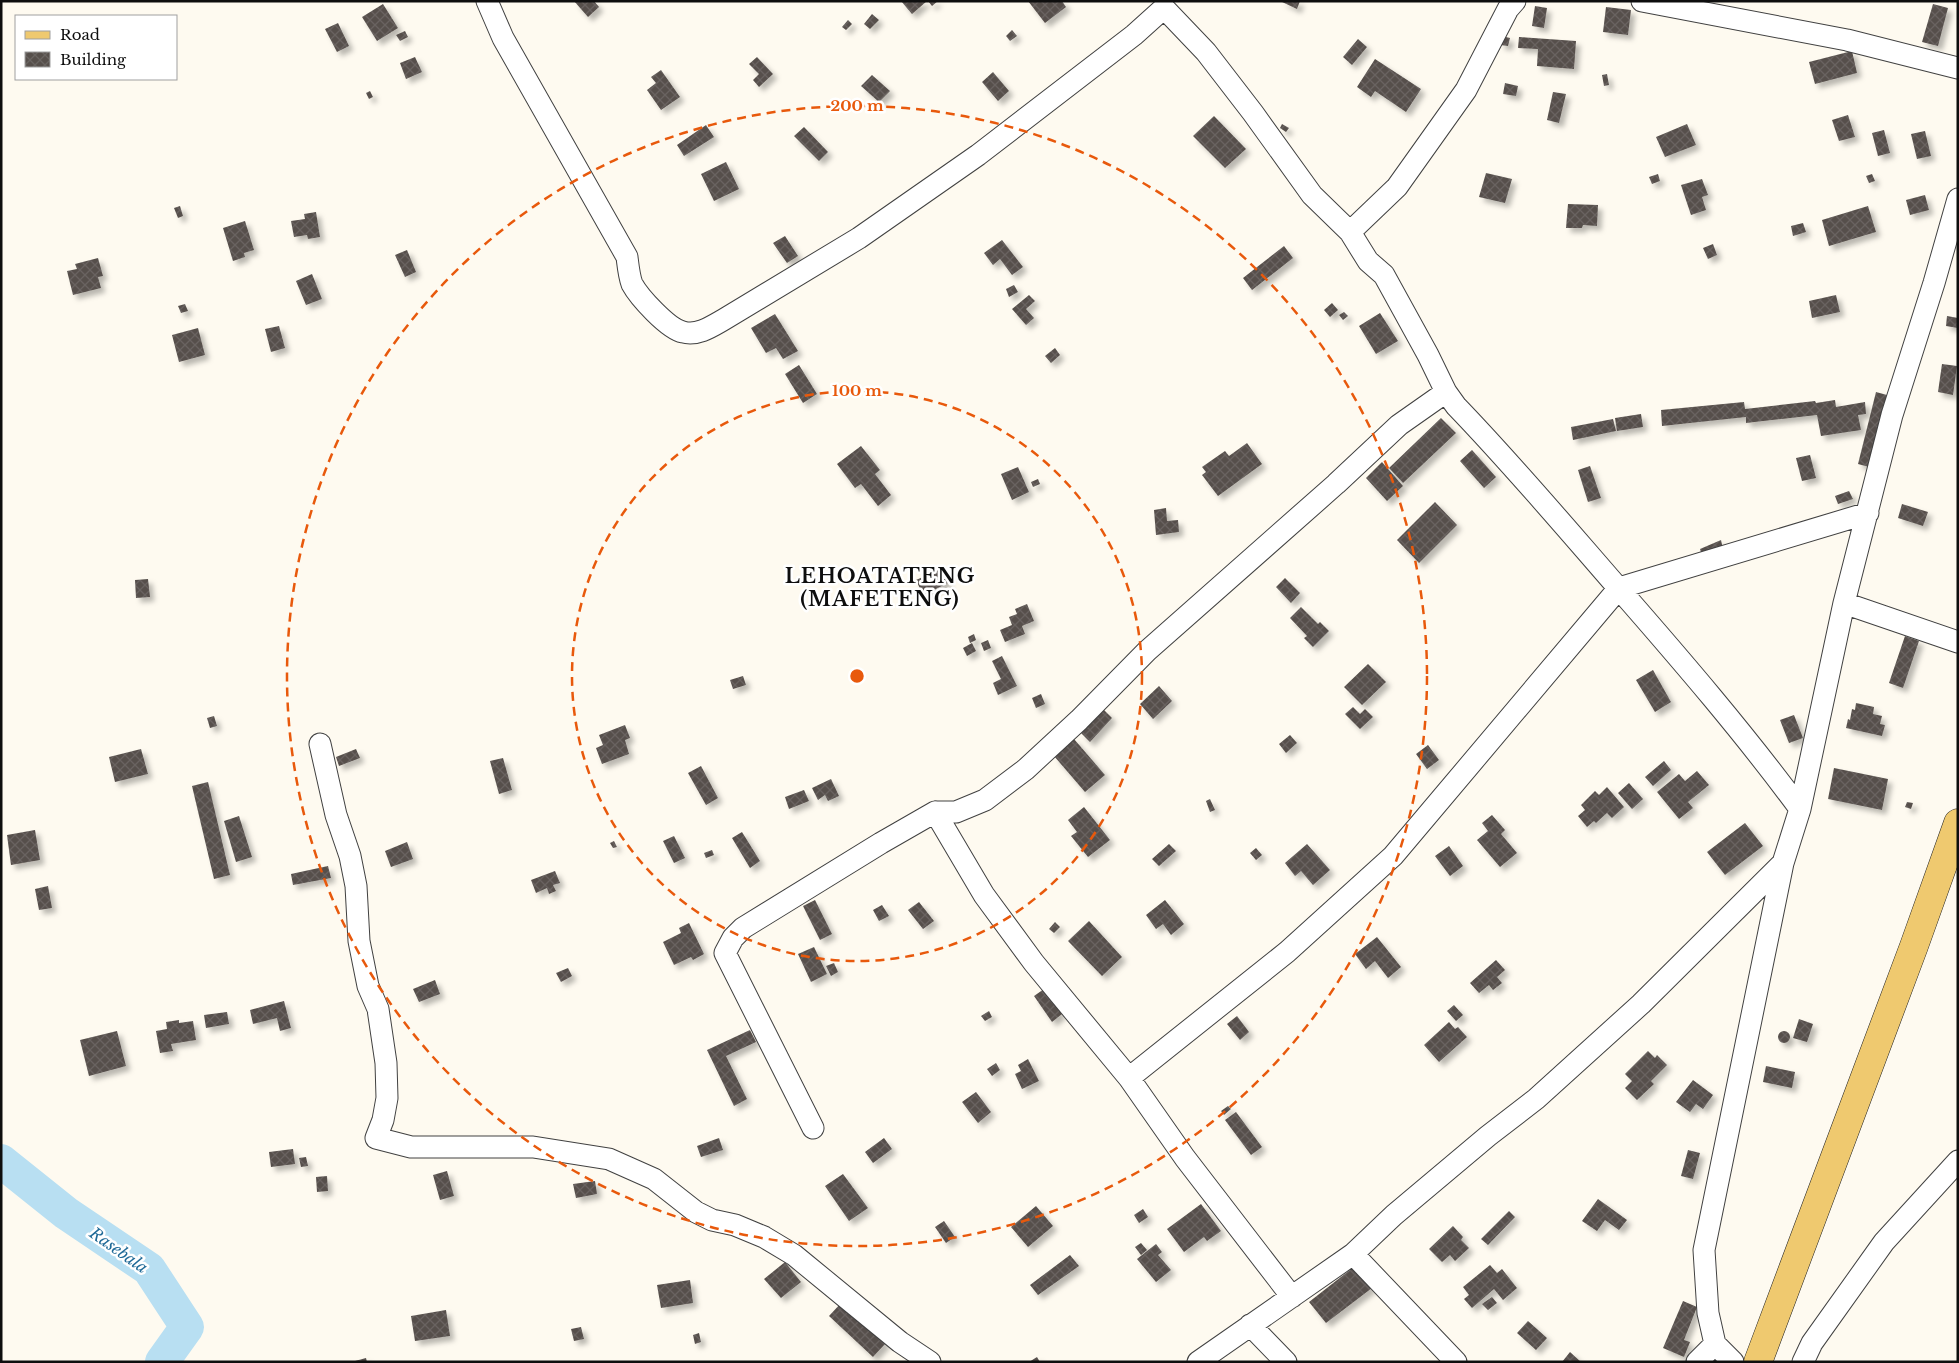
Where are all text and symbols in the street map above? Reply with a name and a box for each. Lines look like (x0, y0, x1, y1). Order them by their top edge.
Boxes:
legend (15, 15, 178, 80)
text: Road (60, 25, 100, 44)
text: Building (60, 50, 127, 69)
text: 200 m (831, 96, 884, 115)
text: 100 m (832, 381, 882, 400)
district label: LEHOATATENG (MAFETENG) (785, 564, 975, 611)
centre of rings (848, 667, 866, 685)
water label: Rasebala (85, 1222, 152, 1277)

